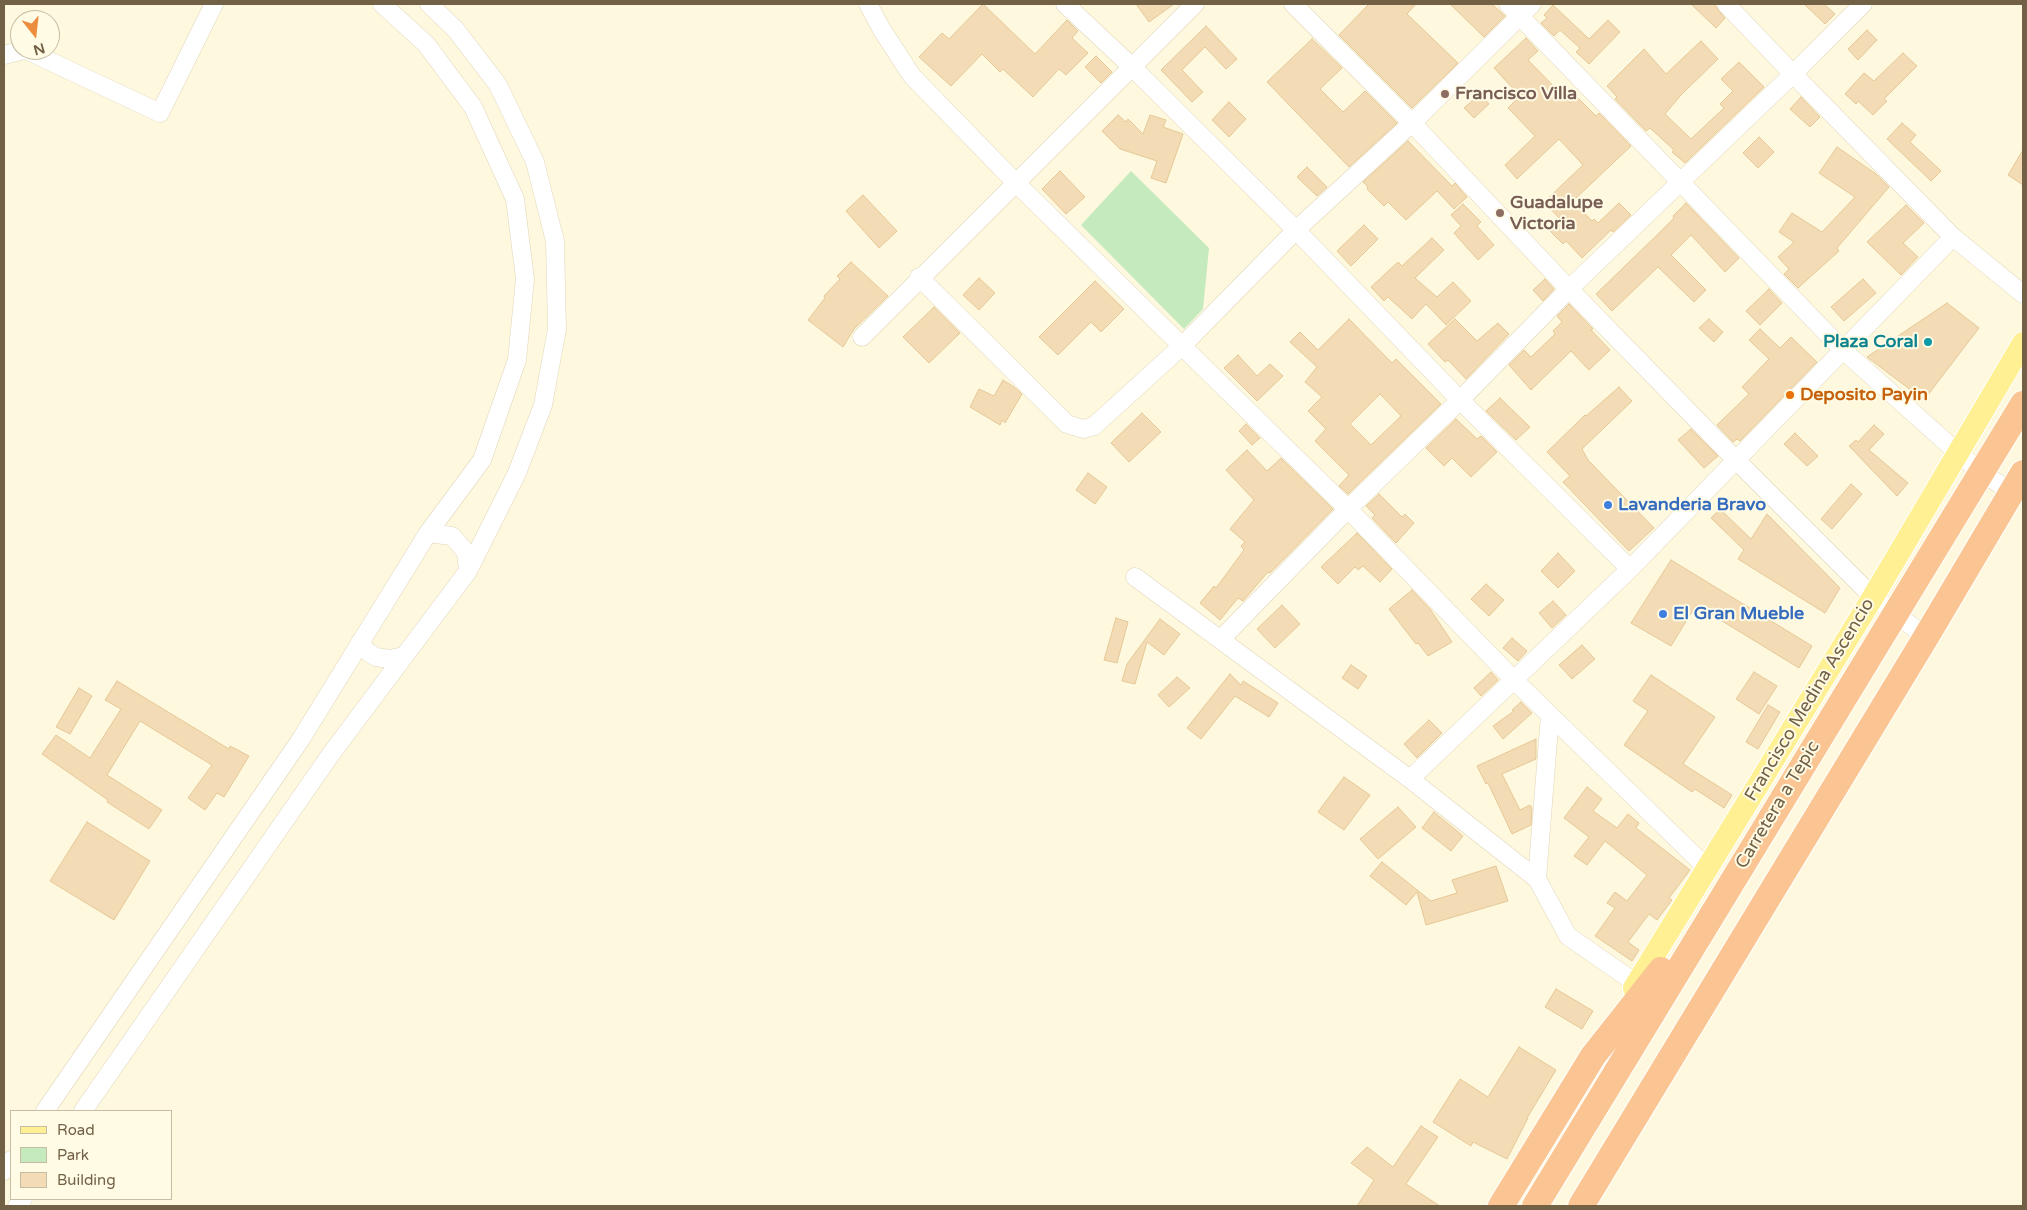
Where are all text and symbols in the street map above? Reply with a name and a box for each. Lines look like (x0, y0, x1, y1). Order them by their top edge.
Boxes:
north arrow (10, 10, 60, 60)
text: N (31, 39, 47, 59)
place label: Francisco Villa (1455, 83, 1577, 105)
marker: Francisco Villa (1439, 88, 1451, 100)
place label: Guadalupe Victoria (1510, 192, 1603, 234)
marker: Guadalupe Victoria (1494, 207, 1506, 219)
place label: Plaza Coral (1823, 331, 1918, 353)
marker: Plaza Coral (1922, 336, 1934, 348)
place label: Deposito Payin (1800, 384, 1928, 406)
marker: Deposito Payin (1784, 389, 1796, 401)
place label: Lavanderia Bravo (1618, 494, 1766, 516)
marker: Lavanderia Bravo (1602, 499, 1614, 511)
street label: Francisco Medina Ascencio (1741, 595, 1879, 805)
place label: El Gran Mueble (1673, 603, 1804, 625)
marker: El Gran Mueble (1657, 608, 1669, 620)
street label: Carretera a Tepic (1731, 737, 1825, 873)
legend (10, 1110, 172, 1200)
text: Road (57, 1121, 95, 1139)
text: Park (57, 1146, 89, 1164)
text: Building (57, 1171, 116, 1189)

